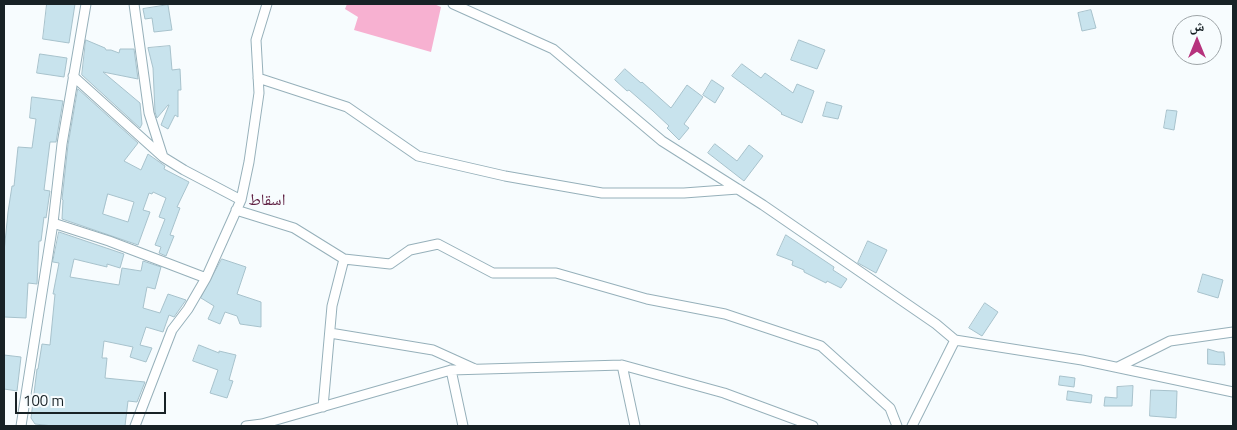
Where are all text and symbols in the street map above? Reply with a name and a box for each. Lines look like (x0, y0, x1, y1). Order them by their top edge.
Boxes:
north arrow (1172, 15, 1222, 65)
text: ش (1190, 15, 1204, 36)
district label: اسقاط (249, 191, 285, 211)
scale bar (18, 382, 169, 414)
text: 100 m (23, 389, 64, 412)

